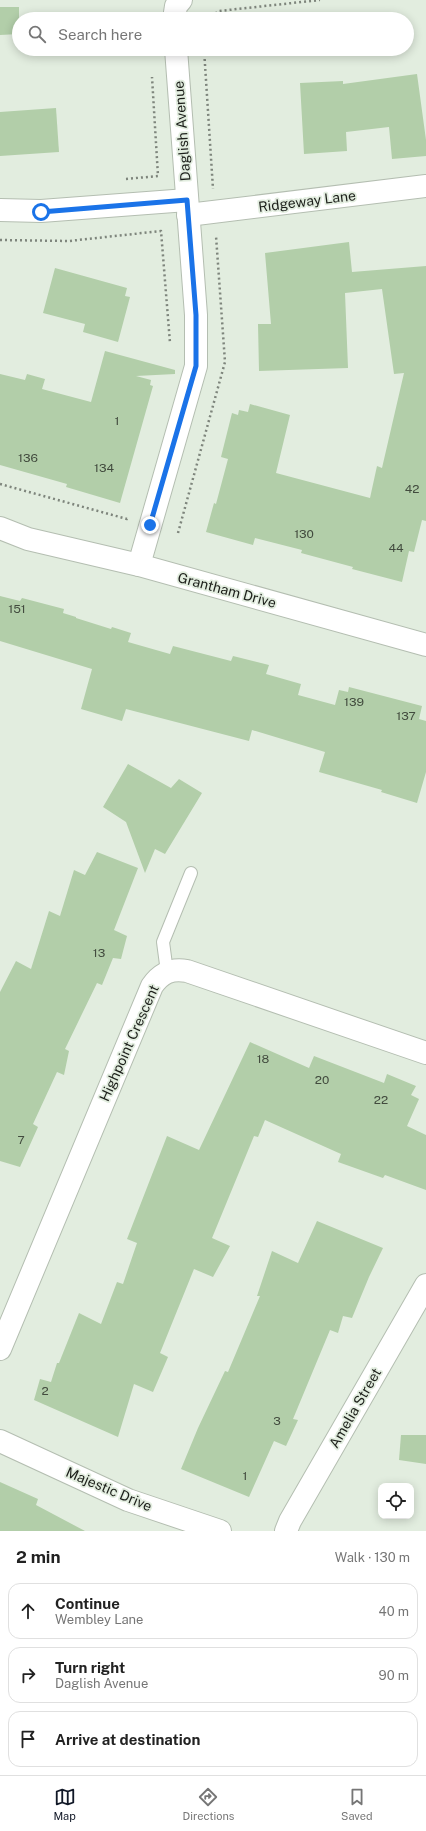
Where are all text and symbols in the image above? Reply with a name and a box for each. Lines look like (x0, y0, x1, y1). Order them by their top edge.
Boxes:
search box (12, 12, 414, 56)
icon: search (26, 23, 48, 45)
text: Search here (58, 26, 142, 43)
street label: Daglish Avenue (171, 80, 193, 182)
street label: Ridgeway Lane (257, 187, 357, 215)
route start (32, 203, 50, 221)
house number: 1 (115, 414, 119, 428)
house number: 136 (18, 451, 38, 465)
house number: 134 (94, 461, 114, 475)
house number: 42 (405, 482, 419, 496)
route end (141, 516, 159, 534)
house number: 130 (294, 527, 314, 541)
house number: 44 (388, 541, 404, 555)
street label: Grantham Drive (176, 569, 278, 611)
house number: 151 (8, 602, 26, 616)
house number: 139 (344, 695, 364, 709)
house number: 137 (396, 709, 416, 723)
house number: 13 (93, 946, 105, 960)
street label: Highpoint Crescent (96, 982, 162, 1104)
house number: 18 (257, 1052, 270, 1066)
house number: 20 (315, 1073, 329, 1087)
house number: 22 (374, 1093, 388, 1107)
house number: 7 (17, 1133, 25, 1147)
street label: Amelia Street (326, 1365, 384, 1451)
house number: 2 (41, 1384, 49, 1398)
house number: 3 (273, 1414, 281, 1428)
street label: Majestic Drive (64, 1464, 154, 1514)
house number: 1 (243, 1469, 247, 1483)
map controls (378, 1483, 414, 1519)
button: locate (378, 1483, 414, 1519)
text: 2 min (16, 1547, 61, 1567)
text: Walk · 130 m (335, 1550, 410, 1565)
text: Continue (55, 1595, 120, 1612)
icon: ahead (17, 1600, 39, 1622)
text: 40 m (378, 1604, 409, 1619)
text: Wembley Lane (55, 1612, 143, 1627)
text: Turn right (55, 1659, 125, 1676)
icon: right (17, 1664, 39, 1686)
text: 90 m (379, 1668, 409, 1683)
text: Daglish Avenue (55, 1676, 148, 1691)
icon: arrive (17, 1728, 39, 1750)
text: Arrive at destination (55, 1731, 200, 1748)
tab: Map (53, 1786, 76, 1822)
tab: Directions (183, 1786, 234, 1822)
tab: Saved (341, 1786, 373, 1822)

